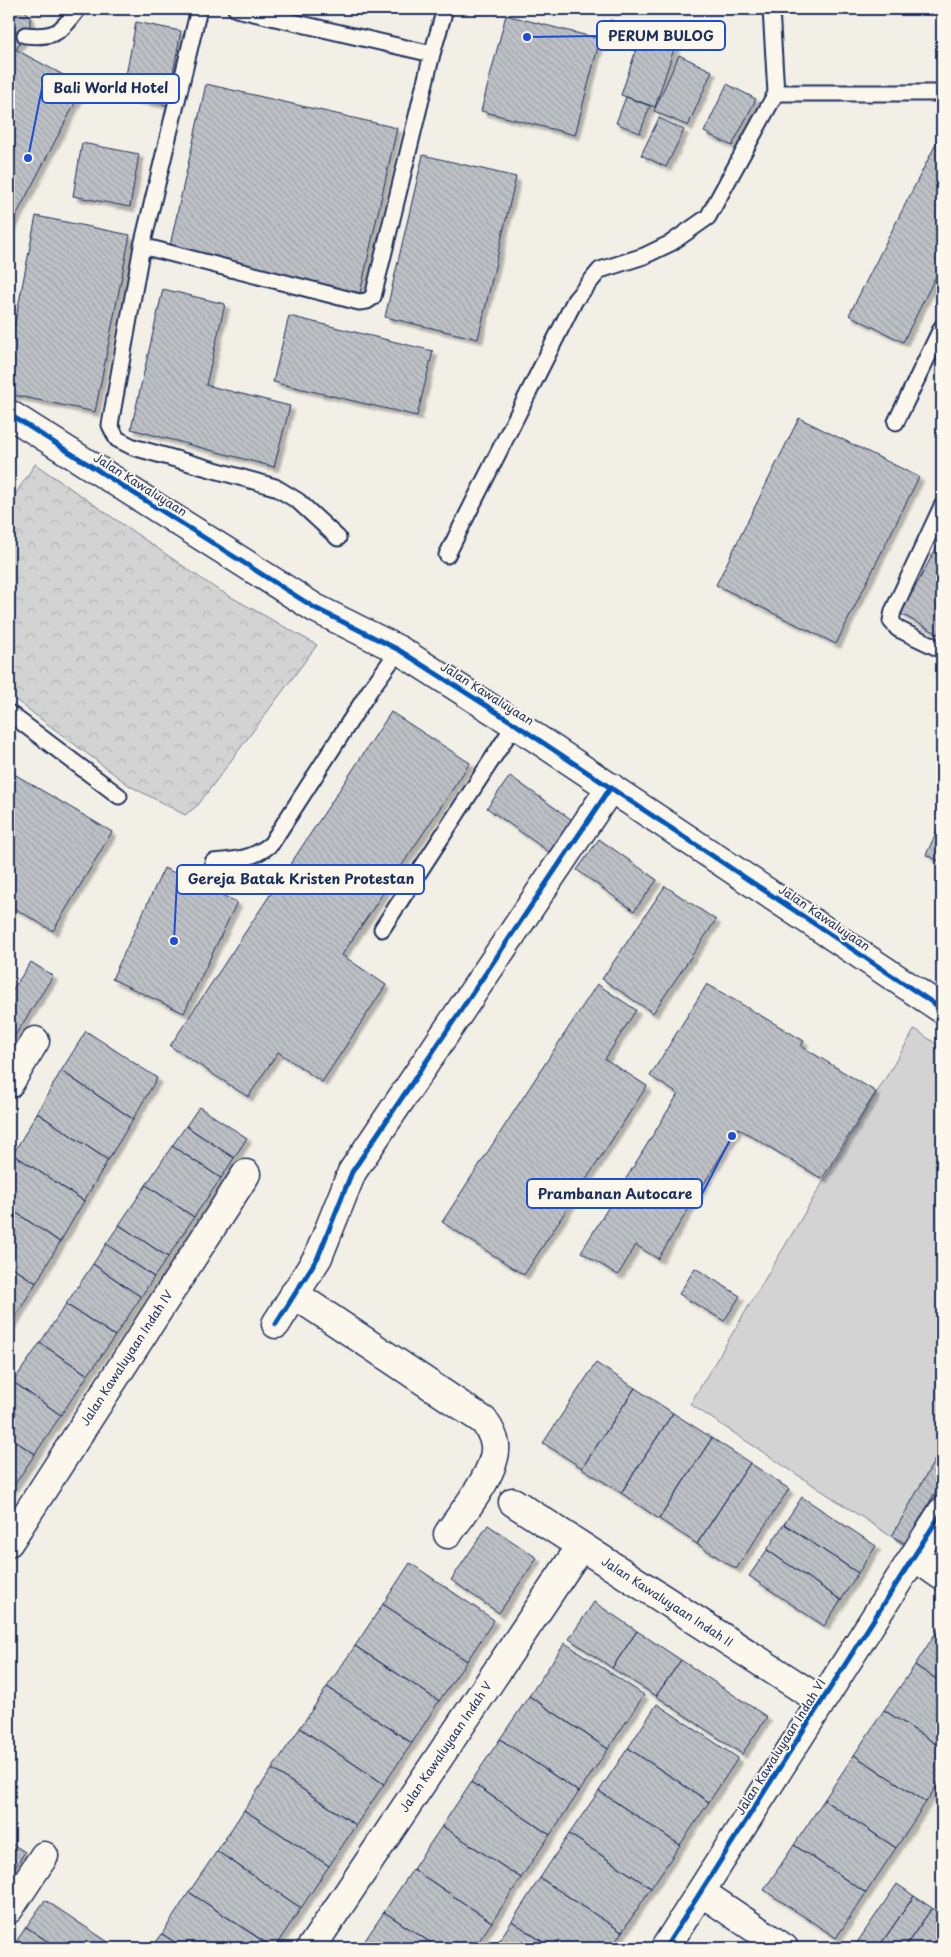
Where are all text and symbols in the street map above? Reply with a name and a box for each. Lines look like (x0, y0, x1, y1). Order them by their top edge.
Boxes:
callout: PERUM BULOG (597, 21, 725, 50)
text: PERUM BULOG (608, 25, 714, 46)
callout: Bali World Hotel (42, 74, 179, 103)
text: Bali World Hotel (54, 77, 168, 98)
street label: Jalan Kawaluyaan (90, 448, 191, 520)
street label: Jalan Kawaluyaan (437, 657, 538, 729)
callout: Gereja Batak Kristen Protestan (177, 865, 424, 894)
text: Gereja Batak Kristen Protestan (188, 868, 414, 889)
street label: Jalan Kawaluyaan (775, 880, 874, 955)
callout: Prambanan Autocare (527, 1179, 702, 1208)
text: Prambanan Autocare (538, 1183, 693, 1204)
street label: Jalan Kawaluyaan Indah IV (75, 1286, 177, 1429)
street label: Jalan Kawaluyaan Indah II (598, 1552, 737, 1651)
street label: Jalan Kawaluyaan Indah VI (731, 1675, 830, 1818)
street label: Jalan Kawaluyaan Indah V (395, 1677, 496, 1815)

